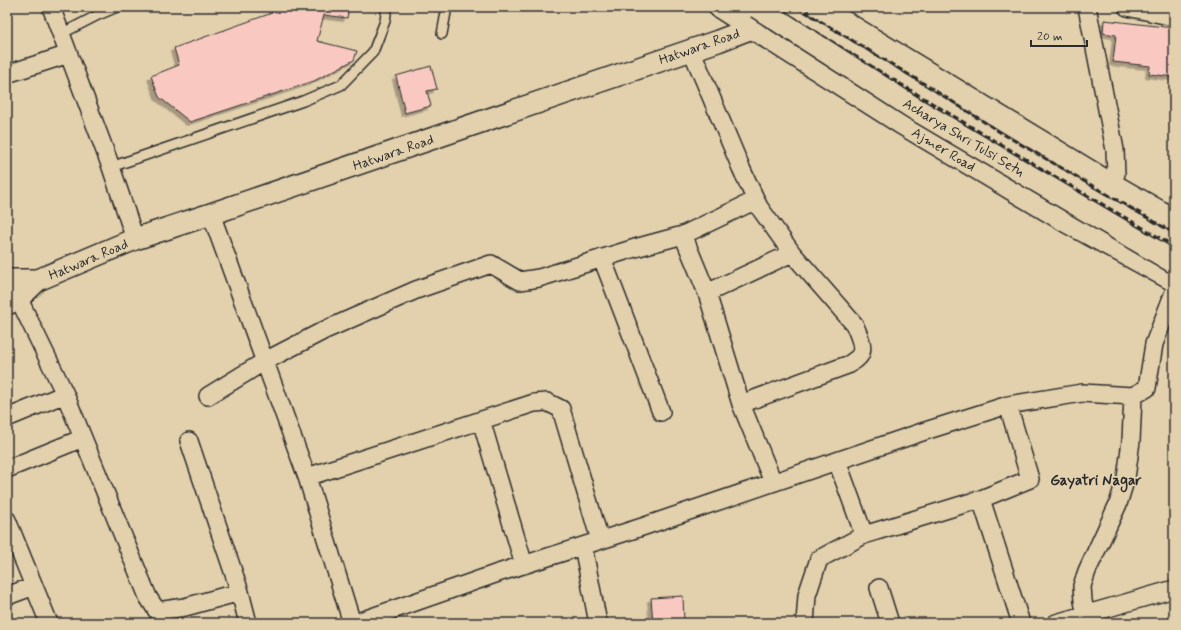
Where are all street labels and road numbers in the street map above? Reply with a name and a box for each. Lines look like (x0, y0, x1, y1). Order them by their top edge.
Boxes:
street label: Hatwara Road (656, 25, 742, 69)
street label: Acharya Shri Tulsi Setu (899, 94, 1028, 181)
street label: Ajmer Road (908, 124, 979, 176)
street label: Hatwara Road (350, 131, 436, 175)
street label: Hatwara Road (46, 235, 131, 285)

